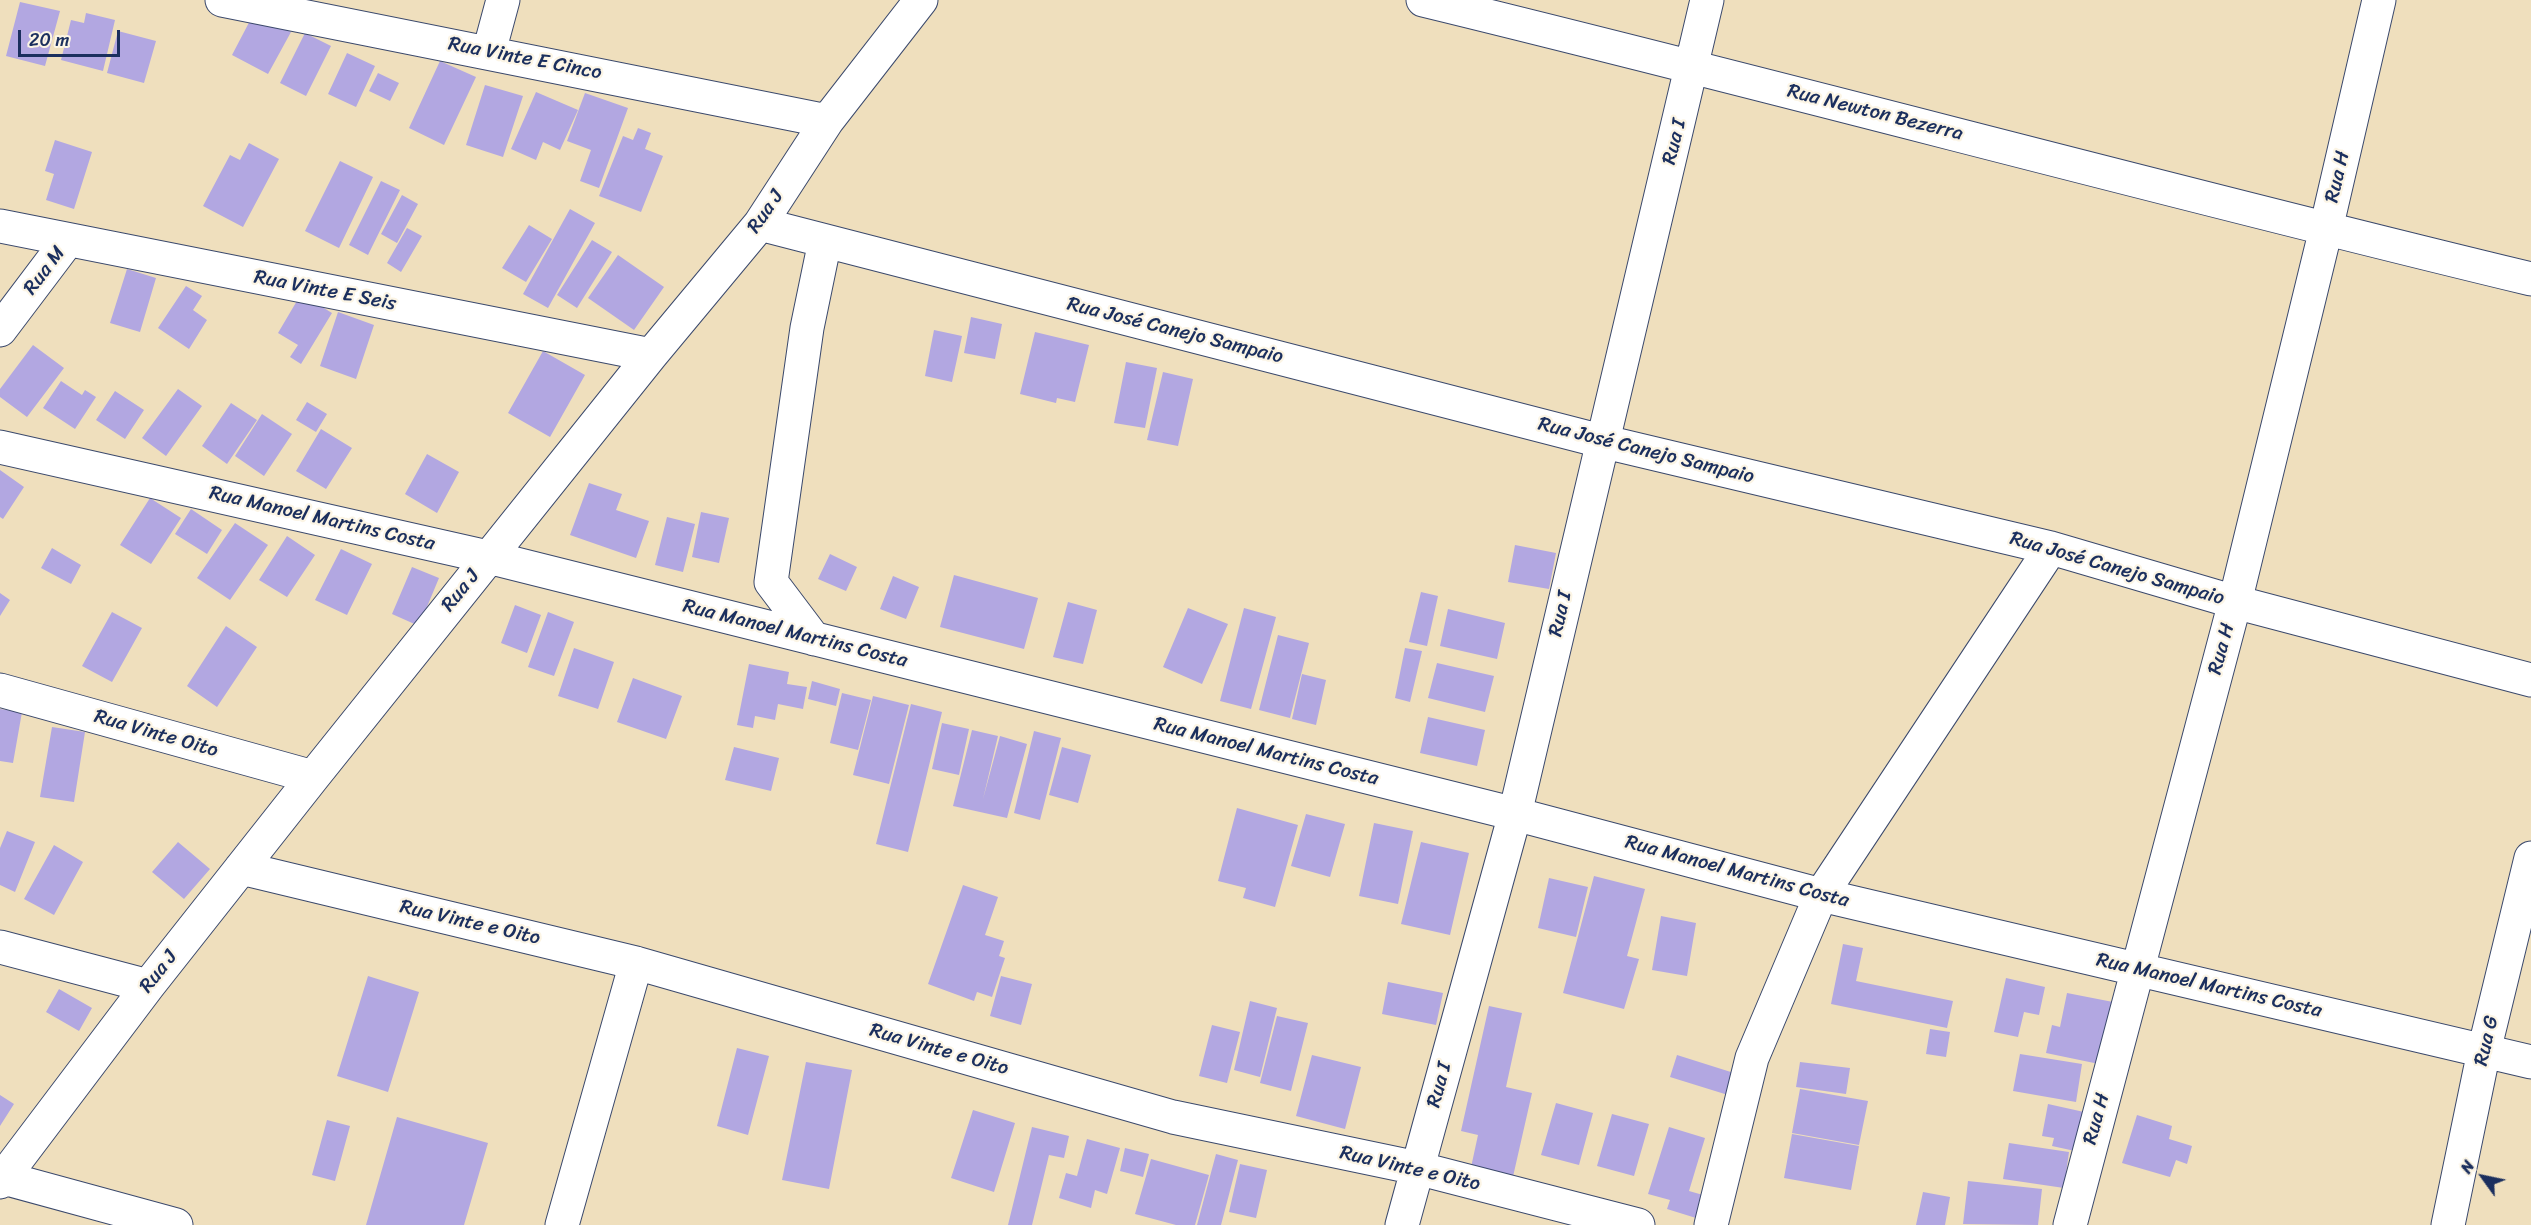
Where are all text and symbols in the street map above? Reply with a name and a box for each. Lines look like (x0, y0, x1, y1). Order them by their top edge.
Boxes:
scale bar (21, 18, 123, 56)
text: 20 m (29, 24, 69, 56)
street label: Rua Vinte E Cinco (446, 32, 604, 86)
street label: Rua Newton Bezerra (1785, 80, 1965, 146)
street label: Rua I (1658, 117, 1692, 167)
street label: Rua H (2320, 149, 2356, 205)
street label: Rua J (743, 186, 789, 238)
street label: Rua M (19, 242, 71, 300)
street label: Rua Vinte E Seis (252, 265, 398, 317)
street label: Rua José Canejo Sampaio (1065, 293, 1285, 369)
street label: Rua José Canejo Sampaio (1536, 413, 1756, 489)
street label: Rua Manoel Martins Costa (207, 481, 437, 557)
street label: Rua José Canejo Sampaio (2007, 527, 2227, 611)
street label: Rua J (437, 565, 485, 617)
street label: Rua I (1544, 589, 1578, 639)
street label: Rua Manoel Martins Costa (680, 594, 910, 674)
street label: Rua H (2204, 621, 2240, 677)
street label: Rua Vinte Oito (91, 705, 221, 763)
street label: Rua Manoel Martins Costa (1151, 712, 1381, 792)
street label: Rua Manoel Martins Costa (1623, 831, 1851, 913)
street label: Rua Vinte e Oito (397, 895, 543, 951)
street label: Rua J (135, 946, 183, 998)
street label: Rua Manoel Martins Costa (2094, 948, 2324, 1024)
street label: Rua G (2470, 1014, 2504, 1068)
street label: Rua Vinte e Oito (867, 1019, 1011, 1081)
street label: Rua I (1422, 1060, 1458, 1110)
street label: Rua H (2079, 1091, 2115, 1147)
street label: Rua Vinte e Oito (1337, 1141, 1483, 1197)
north arrow (2453, 1147, 2513, 1207)
text: N (2452, 1154, 2483, 1179)

